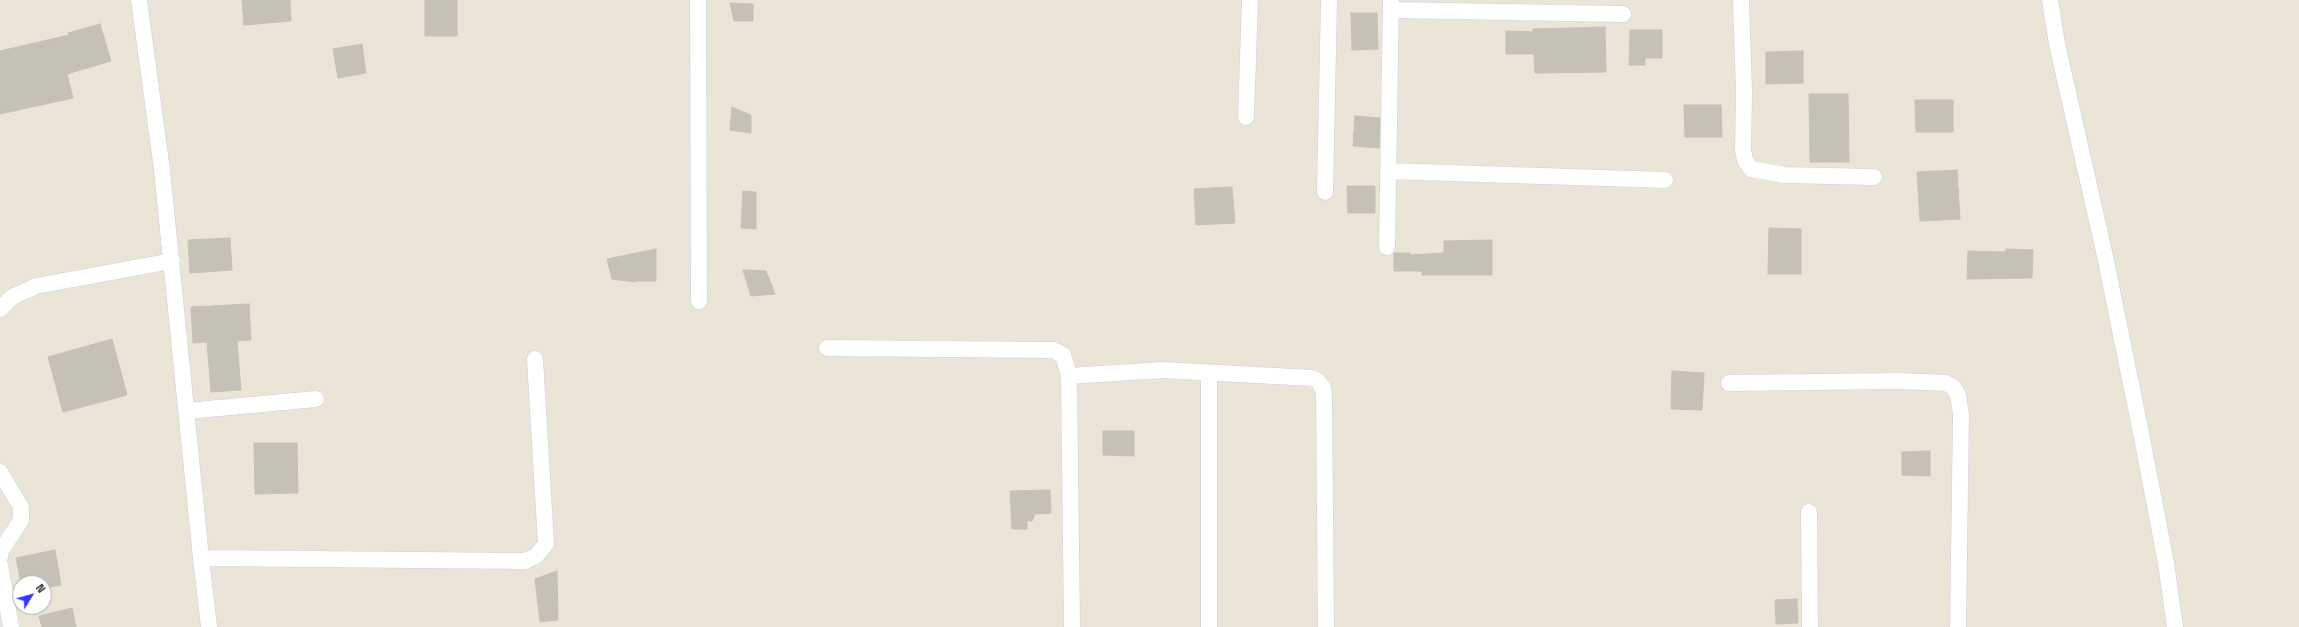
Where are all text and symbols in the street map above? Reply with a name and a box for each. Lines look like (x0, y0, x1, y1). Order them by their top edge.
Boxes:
north arrow (12, 575, 52, 615)
text: N (33, 581, 49, 596)

